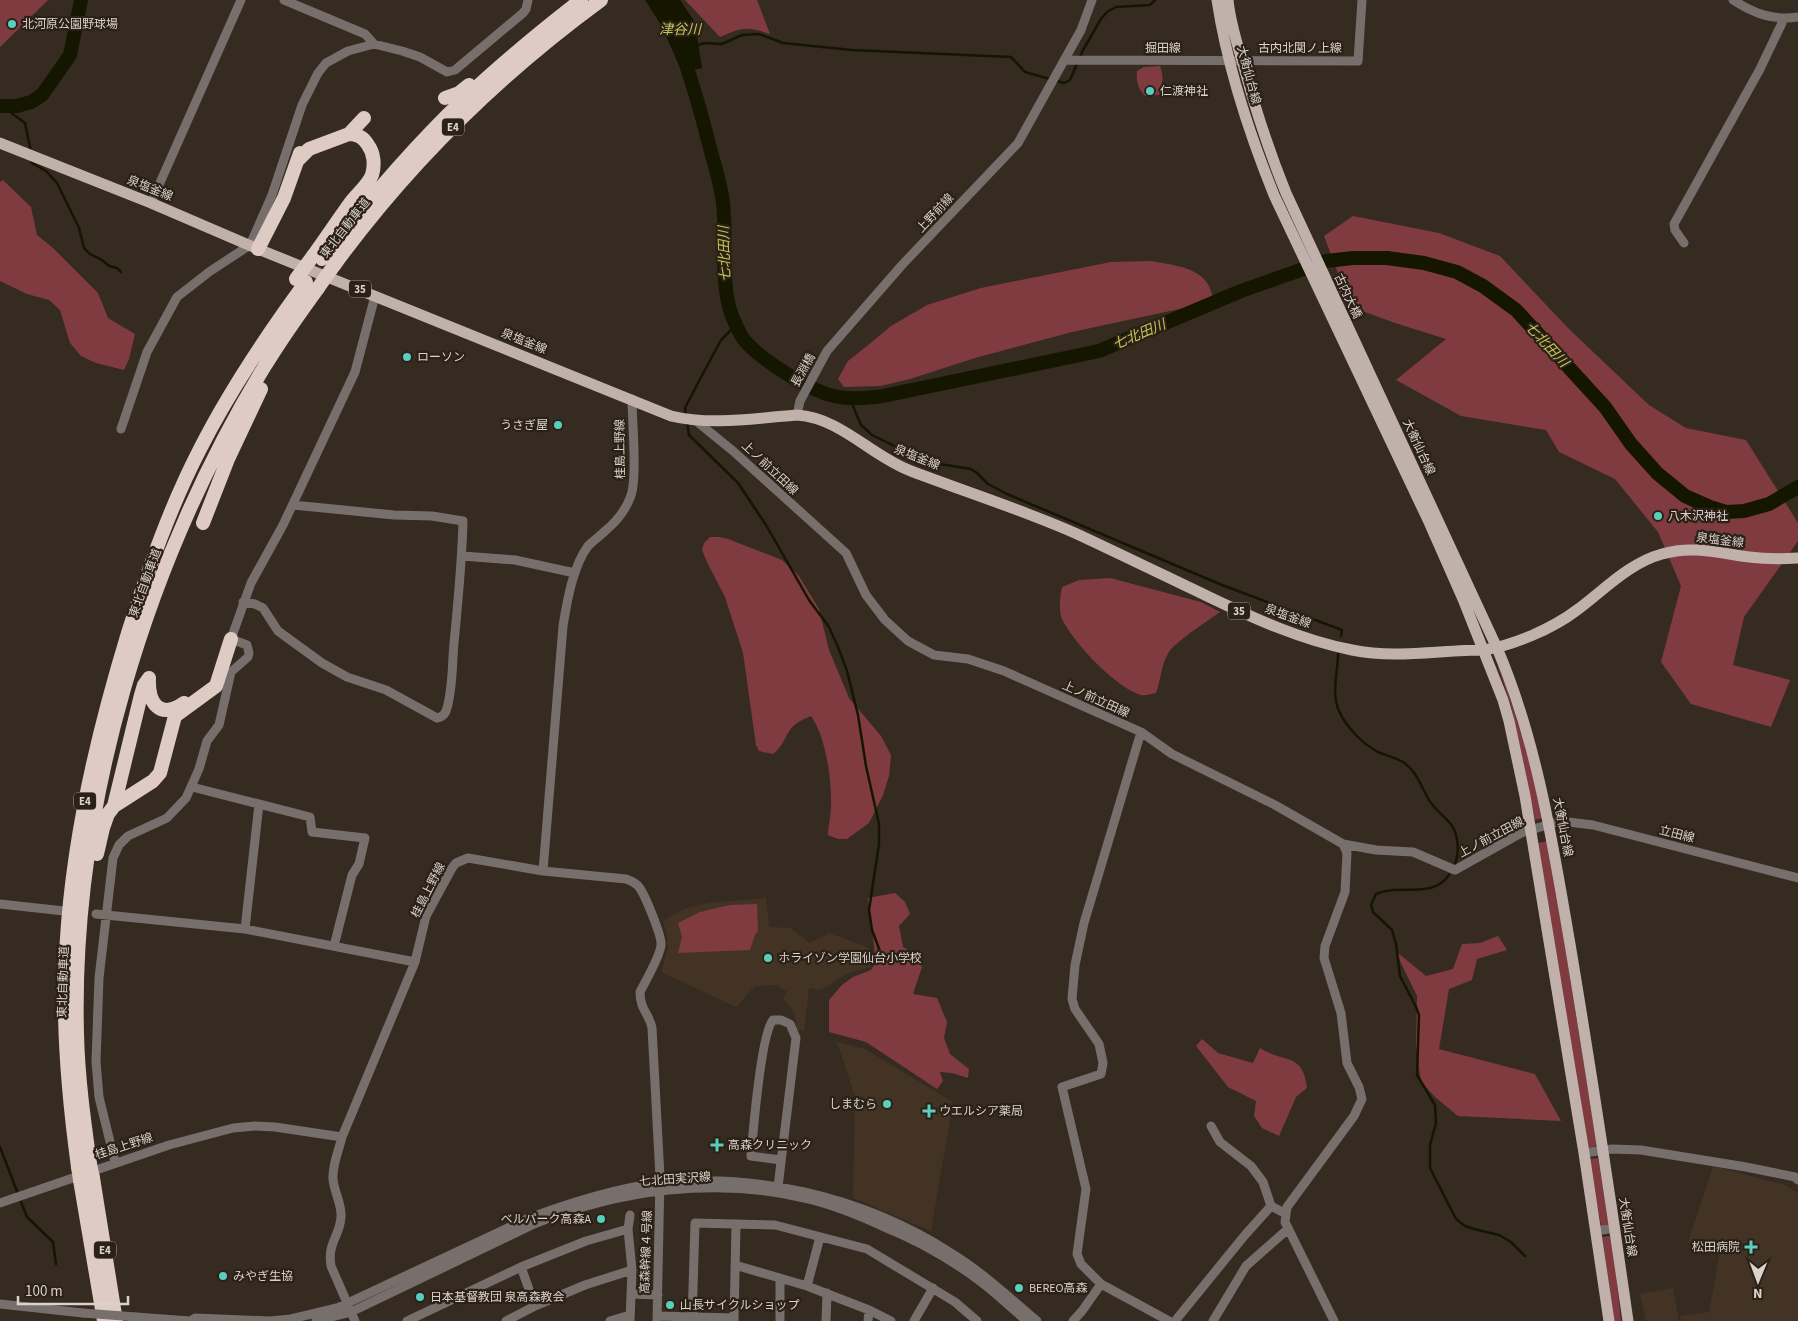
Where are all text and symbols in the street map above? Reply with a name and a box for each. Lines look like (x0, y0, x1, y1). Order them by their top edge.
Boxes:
place label: 北河原公園野球場 (22, 16, 118, 33)
marker: 北河原公園野球場 (6, 18, 18, 30)
water label: 津谷川 (659, 20, 703, 40)
street label: 掘田線 (1145, 40, 1181, 57)
street label: 古内北関ノ上線 (1258, 40, 1342, 57)
street label: 大衡仙台線 (1233, 44, 1264, 106)
place label: 仁渡神社 (1160, 83, 1208, 100)
marker: 仁渡神社 (1144, 85, 1156, 97)
road number: E4 (442, 118, 464, 136)
street label: 泉塩釜線 (124, 172, 175, 205)
street label: 上野前線 (913, 190, 958, 237)
street label: 東北自動車道 (317, 195, 374, 262)
water label: 七北田川 (714, 224, 736, 282)
street label: 古内大橋 (1330, 271, 1365, 322)
road number: 35 (349, 280, 371, 298)
water label: 七北田川 (1110, 314, 1171, 355)
water label: 七北田川 (1520, 317, 1574, 373)
street label: 泉塩釜線 (498, 325, 549, 358)
place label: ローソン (417, 349, 465, 366)
street label: 長淵橋 (787, 350, 820, 390)
marker: ローソン (401, 351, 413, 363)
street label: 大衡仙台線 (1398, 416, 1439, 478)
place label: うさぎ屋 (500, 417, 548, 434)
marker: うさぎ屋 (552, 419, 564, 431)
street label: 桂島上野線 (611, 419, 630, 479)
street label: 上ノ前立田線 (738, 438, 802, 499)
street label: 泉塩釜線 (891, 441, 942, 474)
place label: 八木沢神社 (1668, 508, 1728, 525)
marker: 八木沢神社 (1652, 510, 1664, 522)
street label: 泉塩釜線 (1695, 529, 1745, 552)
street label: 東北自動車道 (125, 546, 166, 620)
street label: 泉塩釜線 (1262, 600, 1313, 633)
road number: 35 (1228, 602, 1250, 620)
street label: 上ノ前立田線 (1059, 677, 1132, 722)
road number: E4 (74, 792, 96, 809)
street label: 大衡仙台線 (1548, 796, 1577, 858)
street label: 上ノ前立田線 (1455, 813, 1527, 862)
street label: 立田線 (1657, 822, 1696, 847)
street label: 桂島上野線 (407, 860, 450, 921)
street label: 東北自動車道 (54, 946, 73, 1018)
place label: ホライゾン学園仙台小学校 (778, 950, 922, 967)
marker: ホライゾン学園仙台小学校 (762, 952, 774, 964)
place label: しまむら (829, 1096, 877, 1113)
marker: しまむら (881, 1098, 893, 1110)
place label: ウエルシア薬局 (939, 1103, 1023, 1120)
marker: ウエルシア薬局 (923, 1105, 935, 1117)
street label: 桂島上野線 (93, 1129, 155, 1164)
place label: 高森クリニック (728, 1137, 812, 1154)
marker: 高森クリニック (710, 1138, 724, 1152)
street label: 七北田実沢線 (639, 1169, 712, 1190)
street label: 大衡仙台線 (1614, 1196, 1641, 1258)
street label: 高森幹線４号線 (637, 1210, 656, 1294)
place label: ベルパーク高森A (500, 1211, 591, 1228)
marker: ベルパーク高森A (595, 1213, 607, 1225)
place label: 松田病院 (1692, 1239, 1740, 1256)
marker: 松田病院 (1744, 1240, 1758, 1254)
road number: E4 (94, 1242, 116, 1258)
north arrow (1733, 1256, 1783, 1306)
place label: みやぎ生協 (233, 1268, 293, 1285)
marker: みやぎ生協 (217, 1270, 229, 1282)
scale bar (18, 1274, 128, 1306)
place label: BEREO高森 (1029, 1280, 1088, 1297)
text: 100 m (25, 1281, 63, 1302)
marker: BEREO高森 (1013, 1282, 1025, 1294)
text: N (1753, 1283, 1763, 1303)
place label: 日本基督教団 泉高森教会 (430, 1289, 564, 1306)
marker: 日本基督教団 泉高森教会 (414, 1291, 426, 1303)
place label: 山長サイクルショップ (680, 1297, 799, 1314)
marker: 山長サイクルショップ (664, 1299, 676, 1311)

